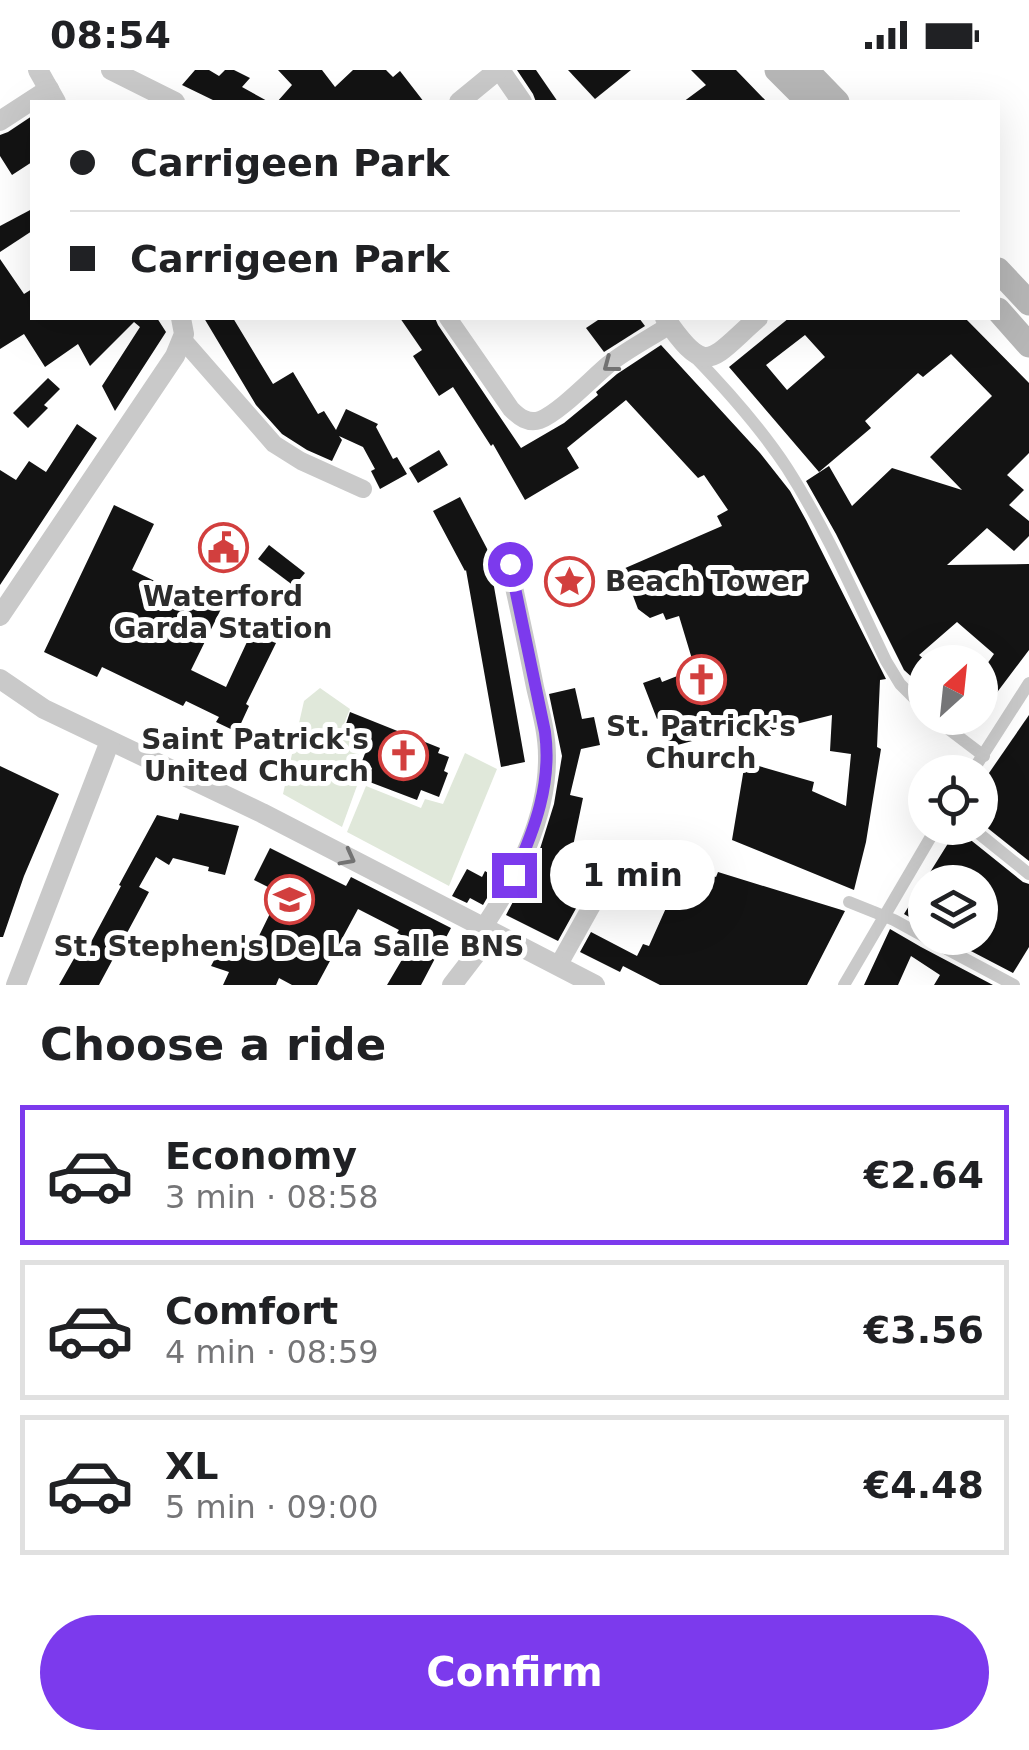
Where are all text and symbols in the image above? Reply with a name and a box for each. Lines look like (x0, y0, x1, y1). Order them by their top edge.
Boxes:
text: 08:54 (50, 13, 171, 57)
text: Carrigeen Park (130, 141, 450, 185)
text: Carrigeen Park (130, 237, 450, 281)
one-way arrow (603, 353, 621, 371)
public building icon: Waterford Garda Station (197, 522, 249, 574)
route start (488, 542, 533, 587)
place icon: Beach Tower (544, 555, 596, 607)
place label: Beach Tower (605, 565, 804, 598)
place label: Waterford Garda Station (114, 580, 332, 645)
north arrow (908, 645, 998, 735)
map controls (908, 645, 998, 955)
church icon: St. Patrick's Church (675, 653, 727, 705)
place label: St. Patrick's Church (606, 710, 796, 775)
place label: Saint Patrick's United Church (141, 723, 369, 788)
church icon: Saint Patrick's United Church (378, 729, 430, 781)
button: locate (908, 755, 998, 845)
callout: 1 min (549, 840, 714, 910)
one-way arrow (338, 846, 356, 865)
route end (492, 853, 537, 898)
text: 1 min (582, 856, 683, 894)
button: layers (908, 865, 998, 955)
school or university icon: St. Stephen's De La Salle BNS (263, 873, 315, 925)
place label: St. Stephen's De La Salle BNS (54, 930, 524, 963)
text: Choose a ride (40, 1018, 386, 1071)
icon: car (45, 1130, 135, 1220)
text: Economy (165, 1134, 357, 1178)
text: €2.64 (864, 1153, 984, 1197)
text: 3 min · 08:58 (165, 1178, 379, 1216)
icon: car (45, 1285, 135, 1375)
text: Comfort (165, 1289, 338, 1333)
text: €3.56 (864, 1308, 984, 1352)
text: 4 min · 08:59 (165, 1333, 379, 1371)
icon: car (45, 1440, 135, 1530)
text: XL (165, 1444, 219, 1488)
text: €4.48 (864, 1463, 984, 1507)
text: 5 min · 09:00 (165, 1488, 379, 1526)
button: Confirm (40, 1615, 989, 1730)

